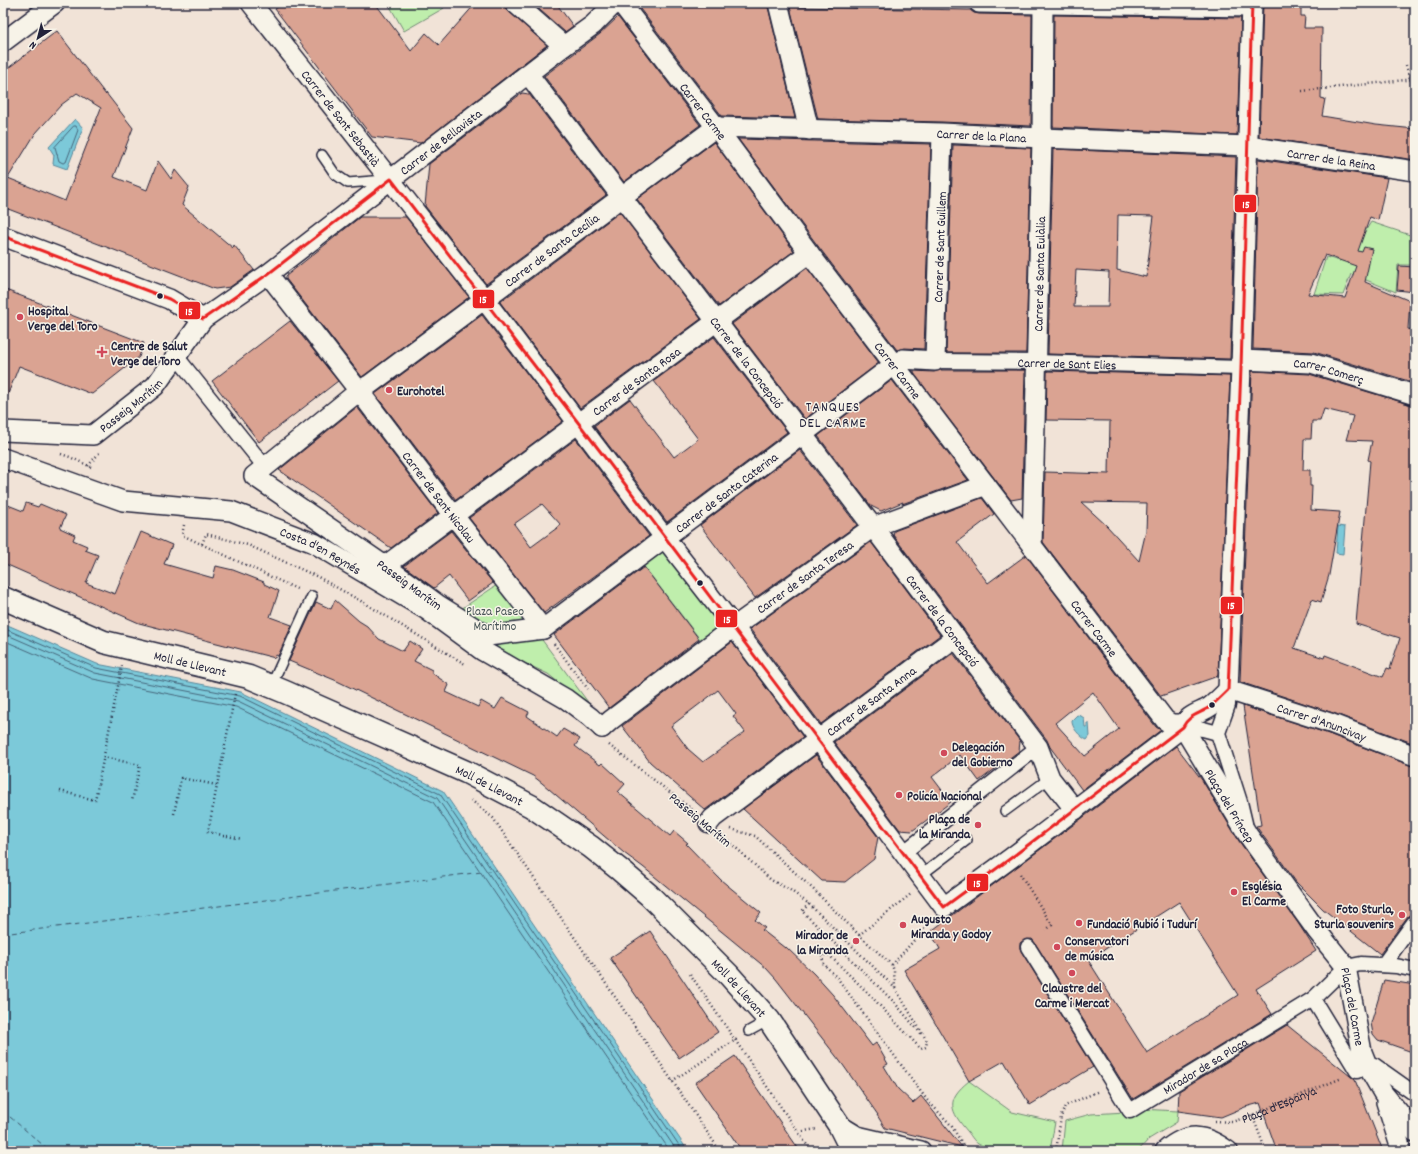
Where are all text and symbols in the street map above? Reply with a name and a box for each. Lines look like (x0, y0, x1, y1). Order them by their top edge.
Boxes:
north arrow (18, 18, 58, 58)
text: N (26, 36, 40, 53)
street label: Carrer de Sant Sebastià (295, 67, 384, 172)
street label: Carrer Carme (674, 80, 730, 145)
street label: Carrer de Bellavista (397, 105, 487, 181)
street label: Carrer de la Plana (936, 126, 1028, 149)
street label: Carrer de la Reina (1285, 145, 1377, 177)
street label: Carrer de Sant Guillem (930, 191, 953, 303)
line badge: 15 (1234, 194, 1257, 213)
text: 15 (1242, 198, 1250, 214)
street label: Carrer de Santa Cecília (501, 209, 605, 293)
street label: Carrer de Santa Eulàlia (1030, 215, 1052, 332)
line badge: 15 (472, 289, 495, 309)
unlabelled marker (155, 291, 165, 301)
text: 15 (479, 293, 487, 309)
line badge: 15 (178, 301, 201, 320)
place label: Hospital Verge del Toro (28, 303, 98, 337)
text: 15 (185, 305, 193, 321)
marker: Hospital Verge del Toro (15, 312, 25, 322)
street label: Carrer de la Concepció (704, 313, 787, 414)
place label: Centre de Salut Verge del Toro (111, 338, 188, 372)
street label: Carrer Carme (868, 339, 925, 404)
street label: Carrer de Santa Rosa (589, 343, 687, 422)
marker: Centre de Salut Verge del Toro (96, 346, 108, 358)
street label: Carrer de Sant Elies (1017, 355, 1117, 376)
street label: Carrer Comerç (1293, 355, 1366, 391)
street label: Passeig Marítim (96, 376, 169, 439)
place label: Eurohotel (397, 383, 445, 402)
marker: Eurohotel (384, 385, 394, 395)
district label: TANQUES DEL CARME (799, 398, 867, 434)
street label: Carrer de Sant Nicolau (396, 448, 479, 548)
street label: Carrer de Santa Caterina (672, 448, 784, 539)
street label: Costa d'en Reynés (276, 524, 364, 581)
street label: Carrer de Santa Teresa (753, 536, 859, 620)
street label: Passeig Marítim (372, 556, 445, 616)
street label: Carrer de la Concepció (900, 571, 982, 672)
unlabelled marker (695, 578, 705, 588)
line badge: 15 (1220, 596, 1243, 615)
street label: Carrer Carme (1065, 597, 1121, 662)
text: 15 (1227, 599, 1235, 615)
park label: Plaza Paseo Marítimo (466, 603, 524, 637)
line badge: 15 (715, 609, 738, 628)
text: 15 (723, 613, 731, 629)
street label: Moll de Llevant (152, 647, 228, 683)
street label: Carrer de Santa Anna (823, 662, 922, 742)
street label: Carrer d'Anuncivay (1274, 699, 1369, 748)
unlabelled marker (1207, 700, 1217, 710)
place label: Delegación del Gobierno (952, 739, 1013, 773)
marker: Delegación del Gobierno (939, 748, 949, 758)
street label: Moll de Llevant (452, 761, 526, 812)
street label: Plaça del Príncep (1198, 766, 1258, 848)
place label: Policía Nacional (907, 788, 983, 807)
street label: Passeig Marítim (664, 789, 735, 853)
marker: Policía Nacional (894, 790, 904, 800)
place label: Plaça de la Miranda (919, 811, 971, 845)
marker: Plaça de la Miranda (973, 820, 983, 830)
line badge: 15 (966, 873, 989, 892)
text: 15 (973, 877, 981, 893)
place label: Església El Carme (1242, 878, 1286, 912)
marker: Església El Carme (1229, 887, 1239, 897)
place label: Foto Sturla, Sturla souvenirs (1314, 901, 1395, 935)
marker: Foto Sturla, Sturla souvenirs (1397, 910, 1407, 920)
place label: Augusto Miranda y Godoy (911, 911, 992, 945)
place label: Fundació Rubió i Tudurí (1087, 916, 1198, 935)
marker: Fundació Rubió i Tudurí (1074, 918, 1084, 928)
marker: Augusto Miranda y Godoy (898, 920, 908, 930)
place label: Mirador de la Miranda (796, 927, 849, 961)
place label: Conservatori de música (1065, 933, 1129, 967)
marker: Mirador de la Miranda (851, 936, 861, 946)
marker: Conservatori de música (1052, 942, 1062, 952)
street label: Moll de Llevant (706, 955, 770, 1023)
street label: Plaça del Carme (1334, 966, 1368, 1048)
marker: Claustre del Carme i Mercat (1067, 968, 1077, 978)
place label: Claustre del Carme i Mercat (1035, 980, 1110, 1014)
street label: Mirador de sa Plaça (1160, 1033, 1253, 1101)
street label: Plaça d'Espanya (1240, 1082, 1321, 1130)

